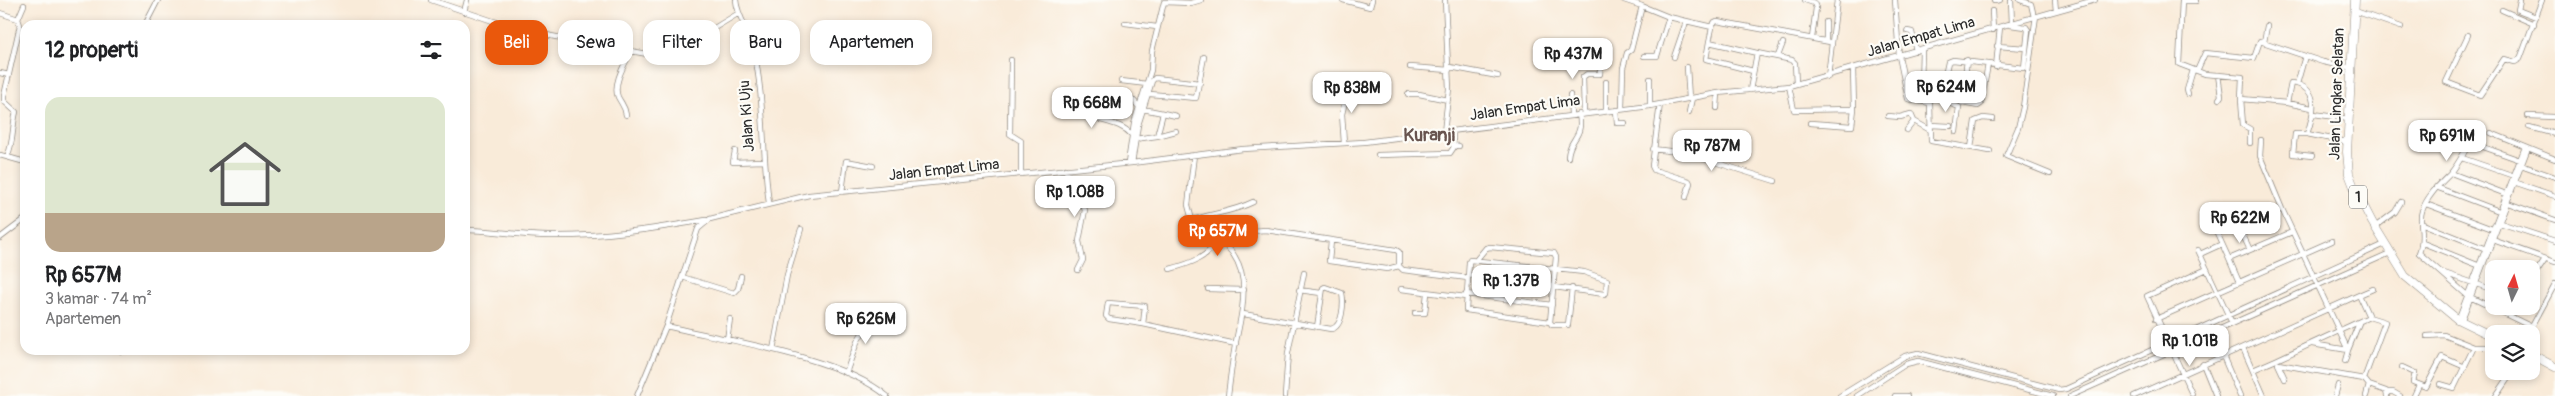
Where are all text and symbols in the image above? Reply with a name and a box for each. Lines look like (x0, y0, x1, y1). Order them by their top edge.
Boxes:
street label: Jalan Empat Lima (1865, 13, 1977, 61)
chip: Beli (485, 20, 548, 65)
chip: Sewa (558, 20, 633, 65)
chip: Filter (643, 20, 720, 65)
chip: Baru (730, 20, 800, 65)
chip: Apartemen (810, 20, 932, 65)
street label: Jalan Lingkar Selatan (2325, 28, 2349, 160)
icon: filters (417, 36, 445, 64)
text: 12 properti (45, 37, 138, 64)
pin: Rp 437M (1527, 38, 1619, 80)
text: Rp 437M (1544, 44, 1602, 64)
pin: Rp 624M (1900, 70, 1992, 113)
pin: Rp 838M (1306, 72, 1398, 114)
text: Rp 624M (1916, 77, 1976, 97)
text: Rp 838M (1324, 78, 1380, 98)
street label: Jalan Ki Uju (735, 80, 759, 152)
pin: Rp 668M (1046, 86, 1138, 129)
street label: Jalan Empat Lima (1469, 91, 1581, 125)
text: Rp 668M (1063, 93, 1121, 113)
pin: Rp 691M (2401, 120, 2493, 162)
district label: Kuranji (1403, 124, 1455, 147)
text: Rp 691M (2419, 126, 2475, 146)
icon: home (200, 129, 290, 219)
pin: Rp 787M (1666, 130, 1758, 172)
text: Rp 787M (1684, 136, 1740, 156)
street label: Jalan Empat Lima (888, 155, 1000, 185)
pin: Rp 1.08B (1023, 176, 1127, 218)
text: Rp 1.08B (1046, 182, 1104, 202)
road number: 1 (2349, 186, 2367, 208)
pin: Rp 622M (2194, 202, 2286, 244)
text: Rp 622M (2210, 208, 2270, 228)
pin: Rp 657M (1172, 214, 1264, 257)
text: Rp 657M (1189, 221, 1247, 241)
north arrow (2485, 260, 2540, 315)
map controls (2485, 260, 2540, 380)
text: Rp 657M (45, 262, 121, 289)
pin: Rp 1.37B (1459, 264, 1563, 307)
text: Rp 1.37B (1483, 271, 1539, 291)
text: 3 kamar · 74 m² (45, 289, 152, 309)
pin: Rp 626M (820, 302, 912, 345)
text: Apartemen (45, 309, 121, 329)
text: Rp 626M (836, 309, 896, 329)
pin: Rp 1.01B (2138, 324, 2242, 367)
button: layers (2485, 325, 2540, 380)
text: Rp 1.01B (2162, 331, 2218, 351)

